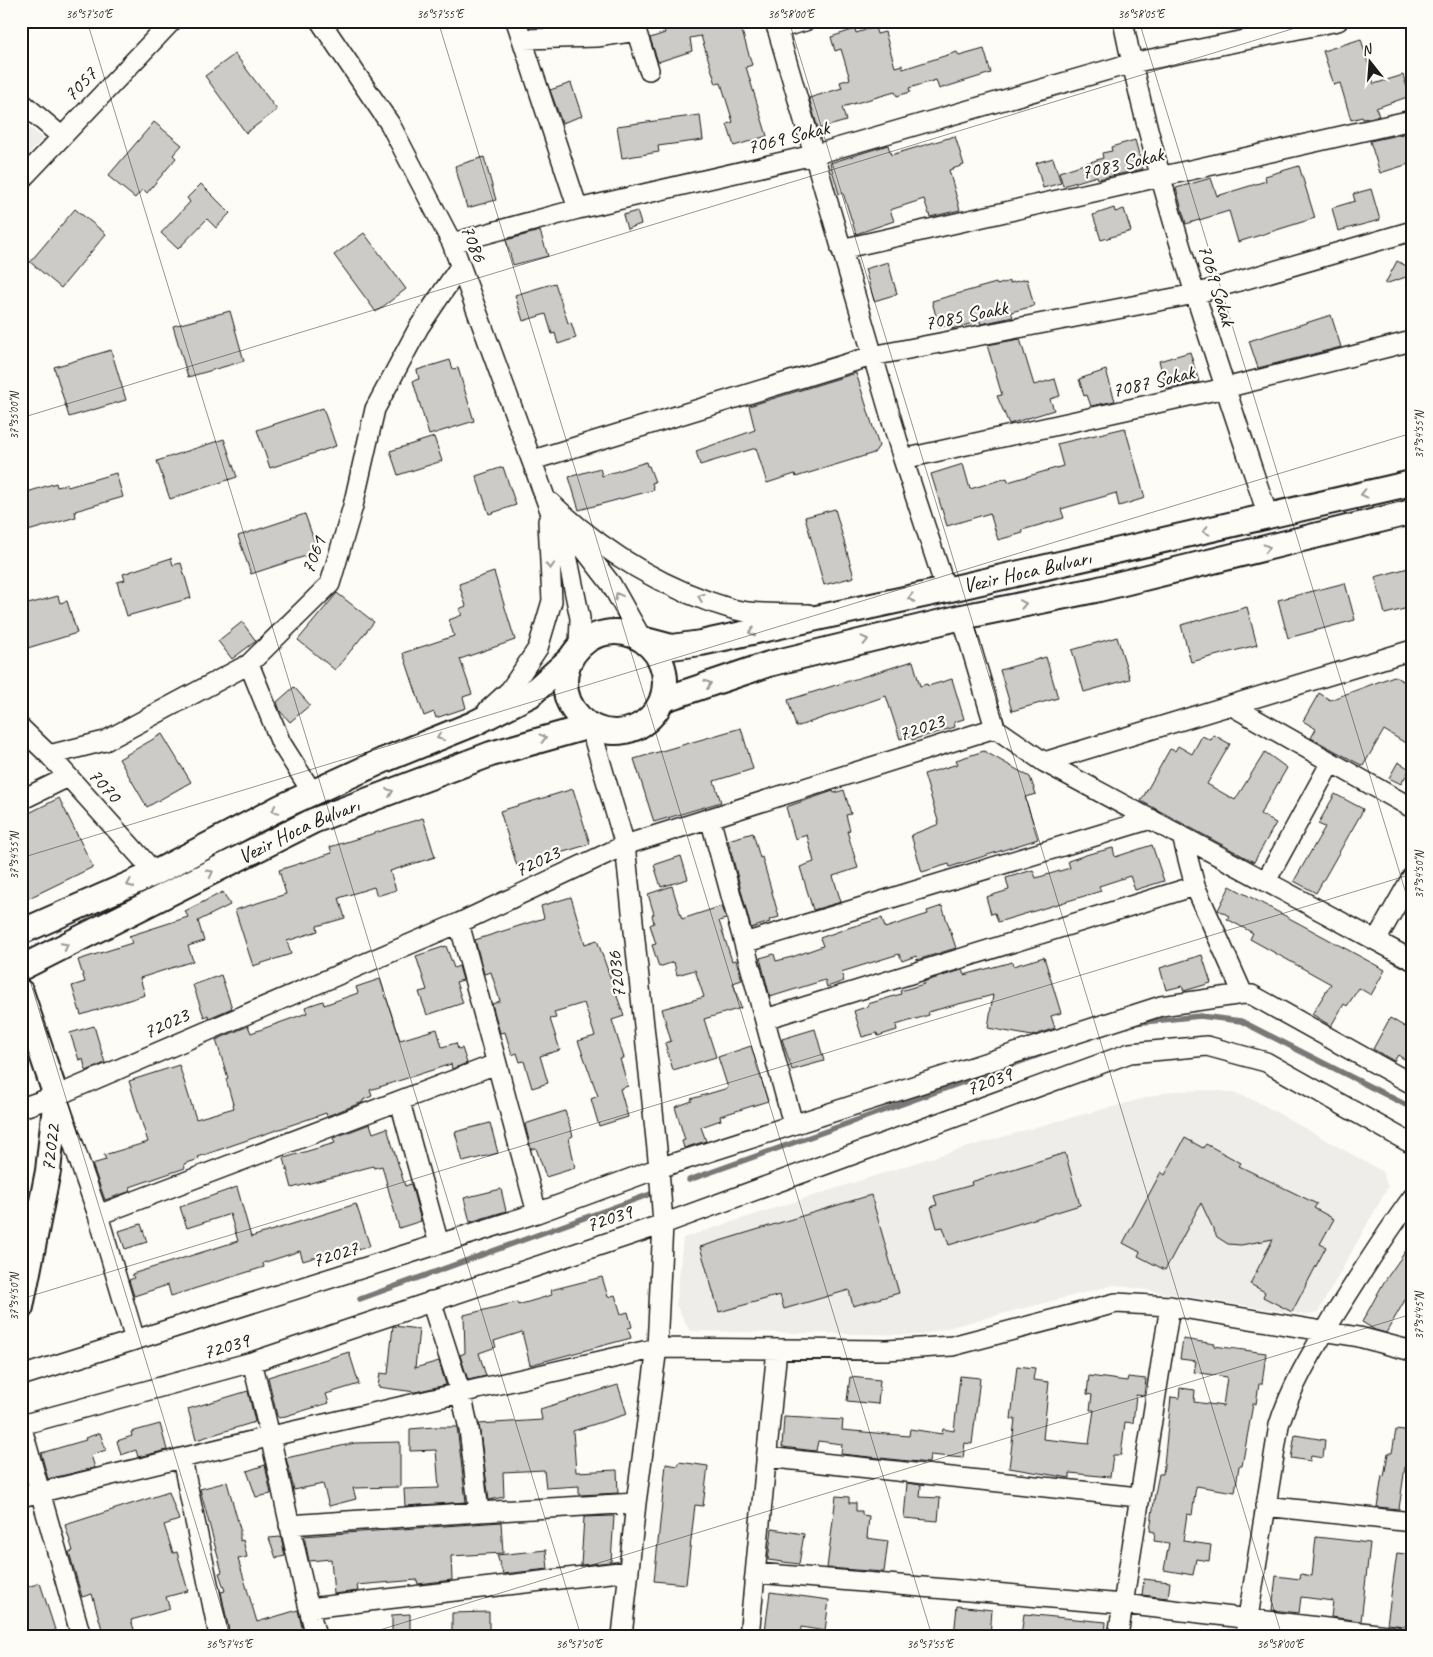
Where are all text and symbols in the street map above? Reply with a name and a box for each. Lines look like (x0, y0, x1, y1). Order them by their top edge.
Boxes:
text: 36°57'50"E (66, 6, 114, 22)
text: 36°57'55"E (417, 6, 465, 22)
text: 36°58'00"E (768, 6, 816, 22)
text: 36°58'05"E (1118, 6, 1166, 22)
north arrow (1346, 38, 1396, 88)
text: N (1360, 40, 1375, 59)
street label: 7057 (58, 60, 104, 107)
street label: 7069 Sokak (744, 114, 833, 160)
street label: 7083 Sokak (1078, 141, 1167, 185)
street label: 7086 (455, 221, 493, 266)
street label: 7069 Sokak (1192, 241, 1242, 330)
street label: 7085 Soakk (922, 294, 1011, 336)
street label: 7087 Sokak (1109, 359, 1198, 403)
text: 37°35'00"N (6, 391, 22, 440)
text: 37°34'55"N (1411, 410, 1427, 459)
one-way arrow (1360, 488, 1369, 499)
one-way arrow (1201, 525, 1210, 535)
street label: 7061 (294, 531, 332, 577)
one-way arrow (1262, 543, 1271, 554)
street label: Vezir Hoca Bulvarı (960, 544, 1094, 599)
one-way arrow (545, 562, 556, 570)
one-way arrow (907, 592, 915, 603)
one-way arrow (614, 593, 624, 602)
one-way arrow (697, 593, 706, 603)
one-way arrow (1019, 600, 1028, 610)
one-way arrow (748, 626, 757, 637)
one-way arrow (860, 635, 869, 646)
one-way arrow (704, 680, 712, 690)
street label: 72023 (895, 707, 949, 747)
one-way arrow (436, 732, 444, 742)
one-way arrow (539, 734, 547, 744)
street label: 7070 (83, 762, 128, 809)
one-way arrow (385, 788, 394, 798)
street label: Vezir Hoca Bulvarı (234, 791, 364, 870)
one-way arrow (271, 804, 280, 814)
text: 37°34'55"N (6, 831, 22, 880)
street label: 72023 (510, 839, 565, 883)
text: 37°34'50"N (1411, 850, 1427, 899)
one-way arrow (205, 869, 214, 879)
one-way arrow (126, 878, 135, 888)
one-way arrow (60, 942, 69, 952)
street label: 72036 (601, 950, 631, 1000)
street label: 72023 (139, 1001, 194, 1044)
street label: 72039 (962, 1060, 1017, 1101)
street label: 72022 (34, 1121, 66, 1173)
street label: 72039 (583, 1198, 637, 1238)
street label: 72027 (309, 1234, 363, 1273)
text: 37°34'50"N (6, 1272, 22, 1321)
text: 37°34'45"N (1411, 1291, 1427, 1340)
street label: 72039 (200, 1327, 254, 1365)
text: 36°57'45"E (206, 1636, 254, 1652)
text: 36°57'50"E (556, 1636, 604, 1652)
text: 36°57'55"E (907, 1636, 955, 1652)
text: 36°58'00"E (1257, 1636, 1305, 1652)

